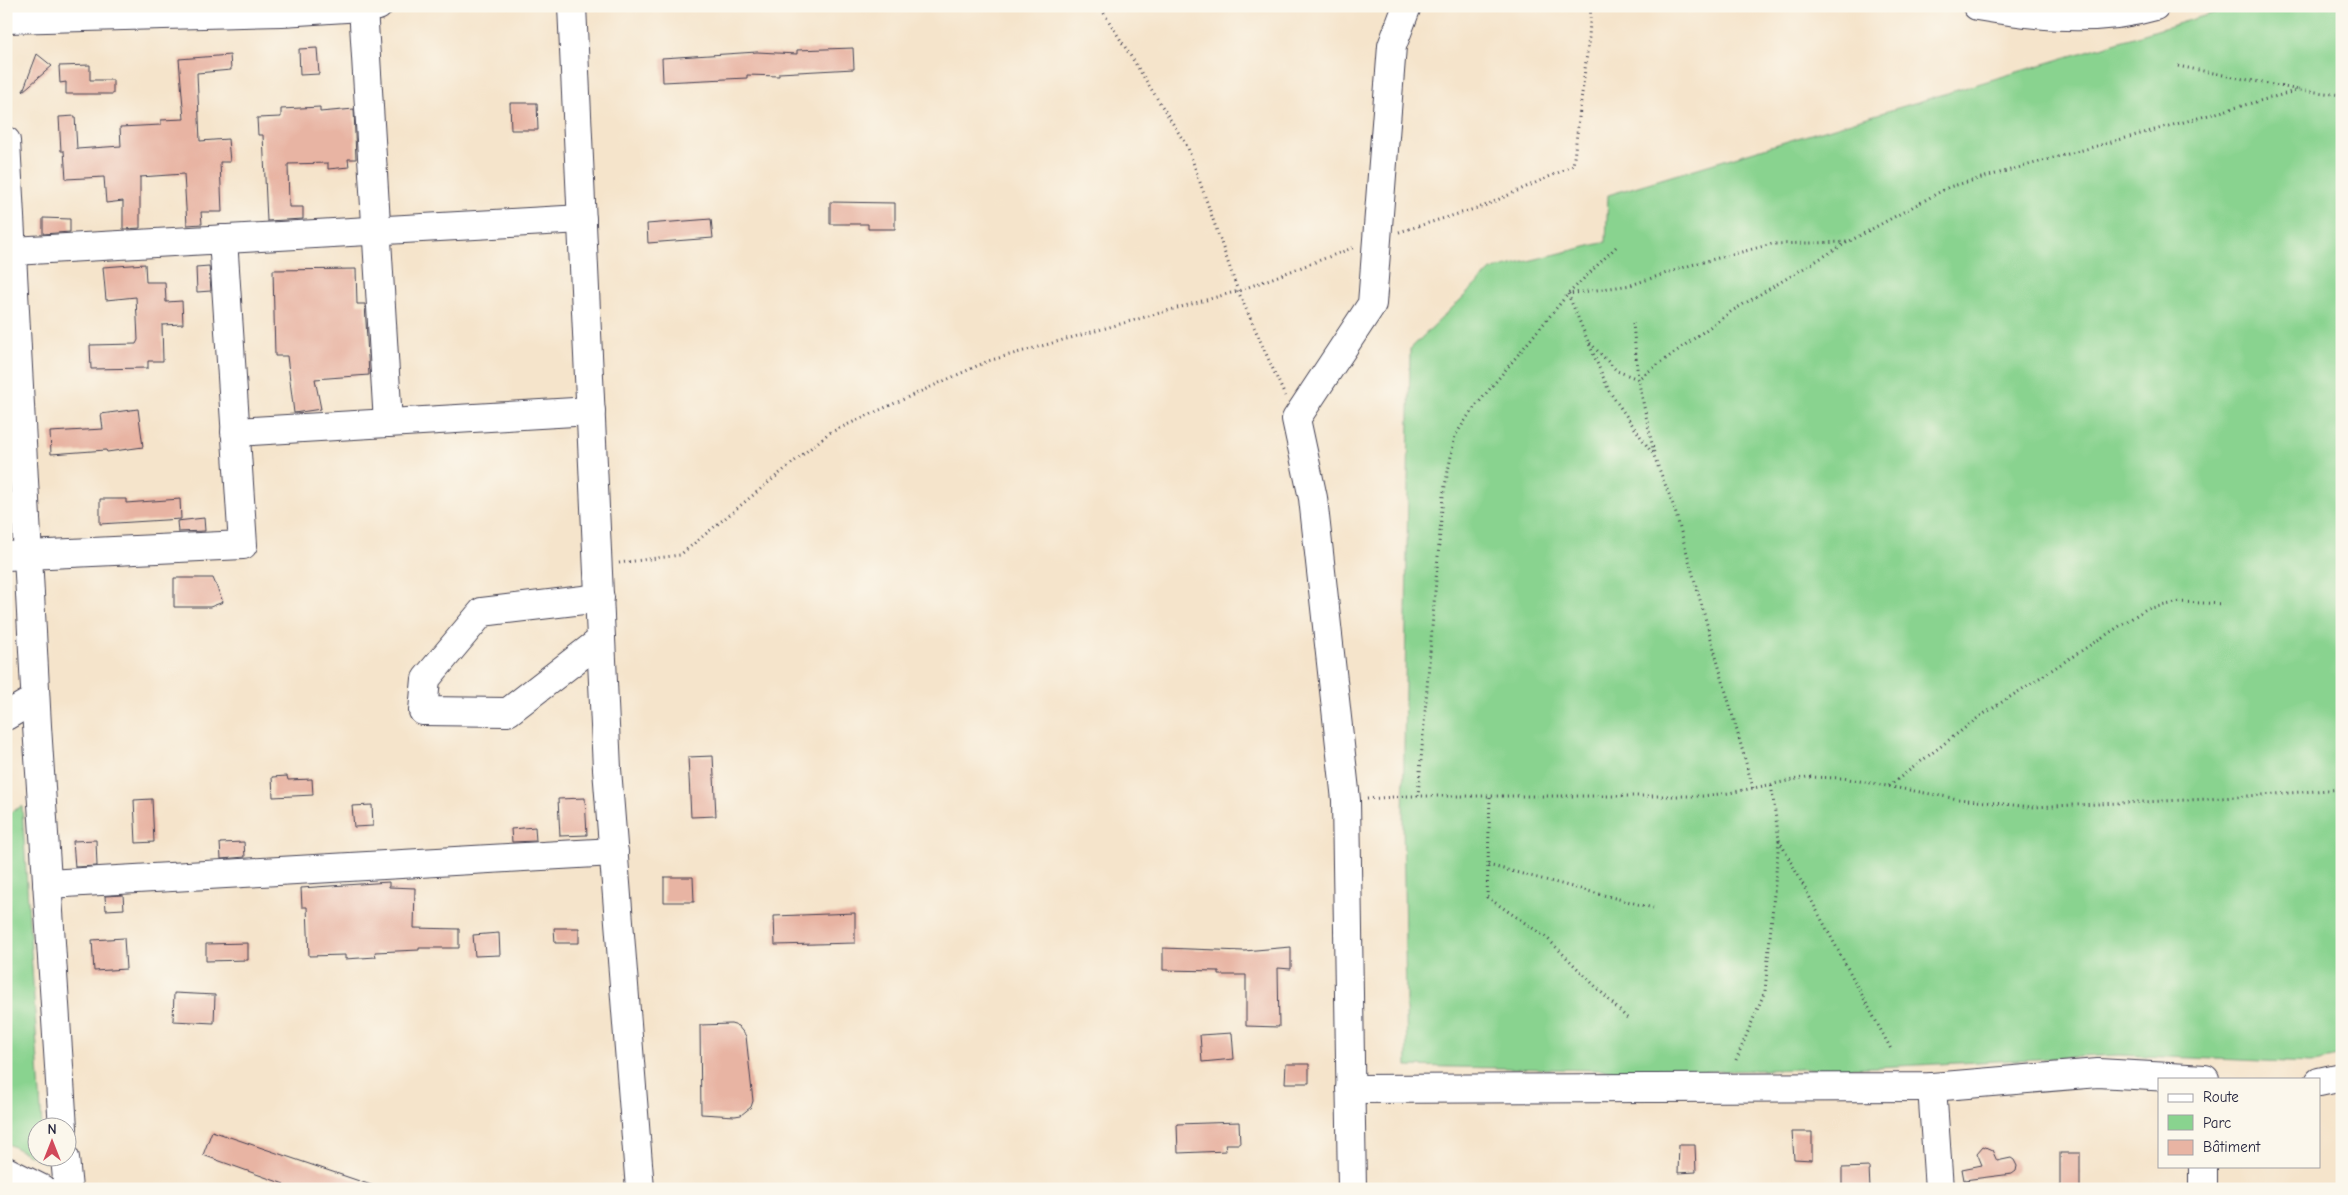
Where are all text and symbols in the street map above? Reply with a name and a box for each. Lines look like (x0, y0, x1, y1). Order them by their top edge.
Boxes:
legend (2158, 1078, 2320, 1168)
text: Route (2203, 1088, 2239, 1106)
text: Parc (2203, 1114, 2231, 1132)
north arrow (28, 1118, 78, 1168)
text: N (47, 1121, 57, 1138)
text: Bâtiment (2203, 1138, 2261, 1156)

